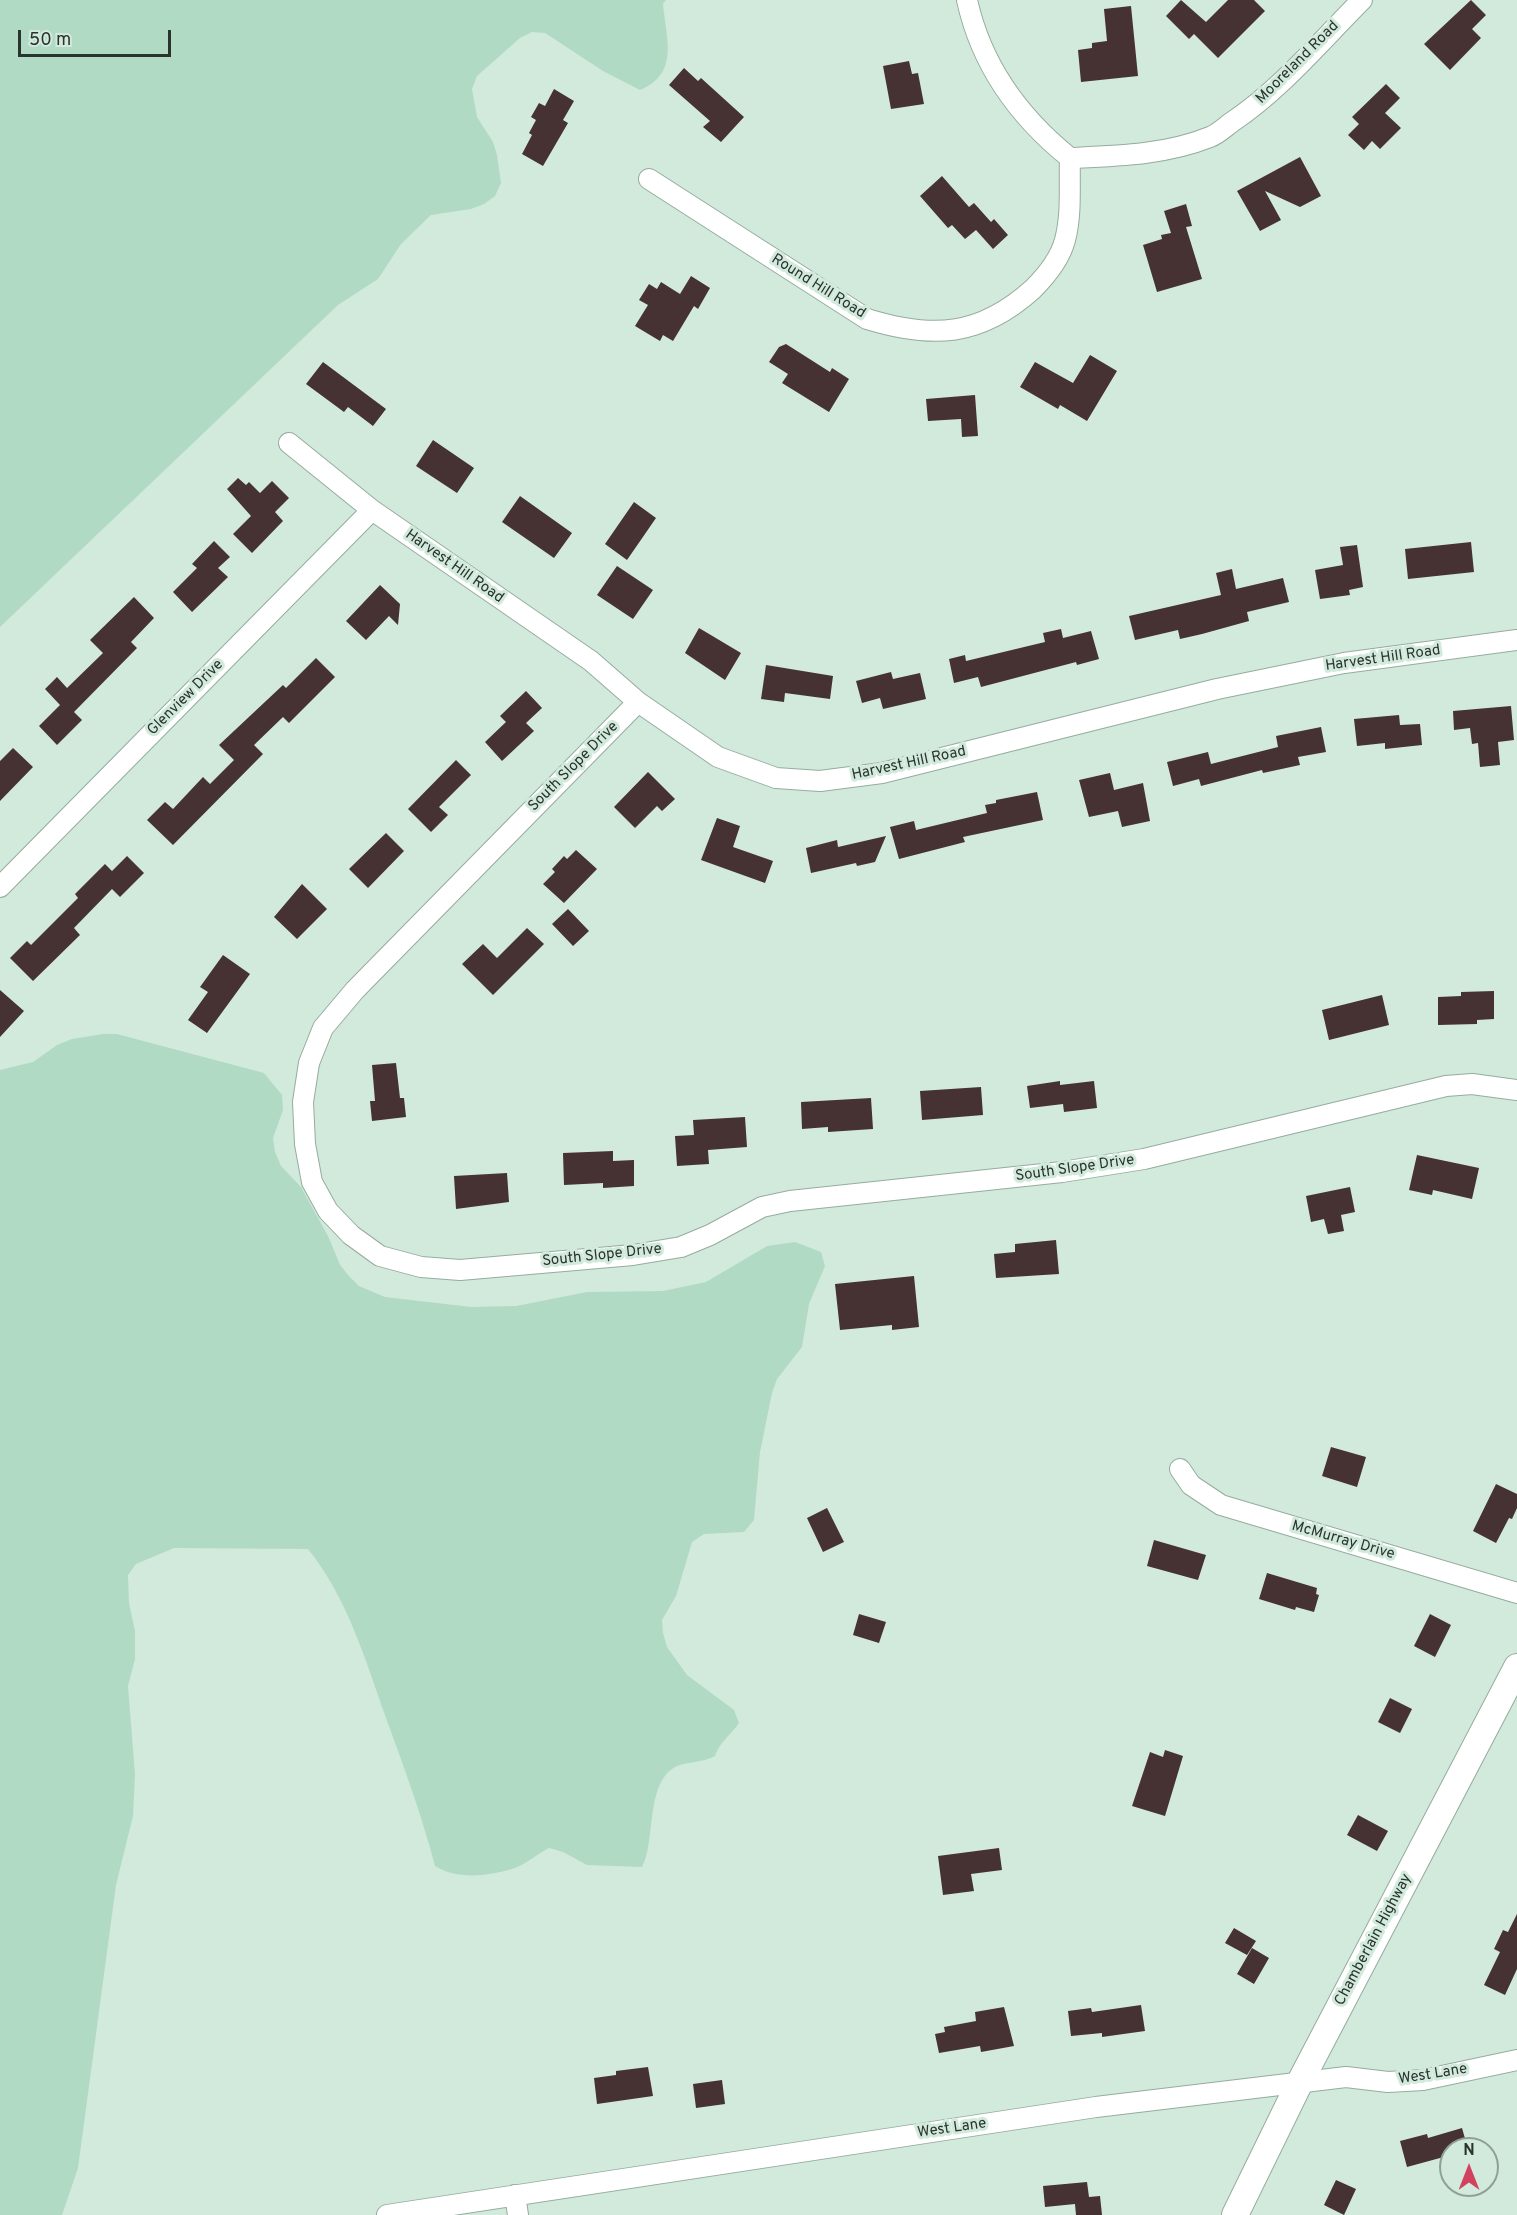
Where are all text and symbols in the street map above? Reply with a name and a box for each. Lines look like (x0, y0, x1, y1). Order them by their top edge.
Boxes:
scale bar (21, 18, 174, 56)
street label: Mooreland Road (1253, 18, 1343, 108)
text: 50 m (29, 29, 71, 52)
street label: Round Hill Road (768, 251, 868, 323)
street label: Harvest Hill Road (401, 526, 507, 608)
street label: Harvest Hill Road (1324, 642, 1442, 676)
street label: Glenview Drive (144, 656, 228, 740)
street label: South Slope Drive (525, 718, 623, 816)
street label: Harvest Hill Road (850, 743, 968, 785)
street label: South Slope Drive (1014, 1152, 1136, 1186)
street label: South Slope Drive (541, 1241, 663, 1271)
street label: McMurray Drive (1289, 1518, 1397, 1564)
street label: Chamberlain Highway (1332, 1871, 1416, 2009)
street label: West Lane (1397, 2061, 1469, 2089)
street label: West Lane (916, 2115, 988, 2143)
north arrow (1439, 2137, 1499, 2197)
text: N (1463, 2141, 1475, 2161)

